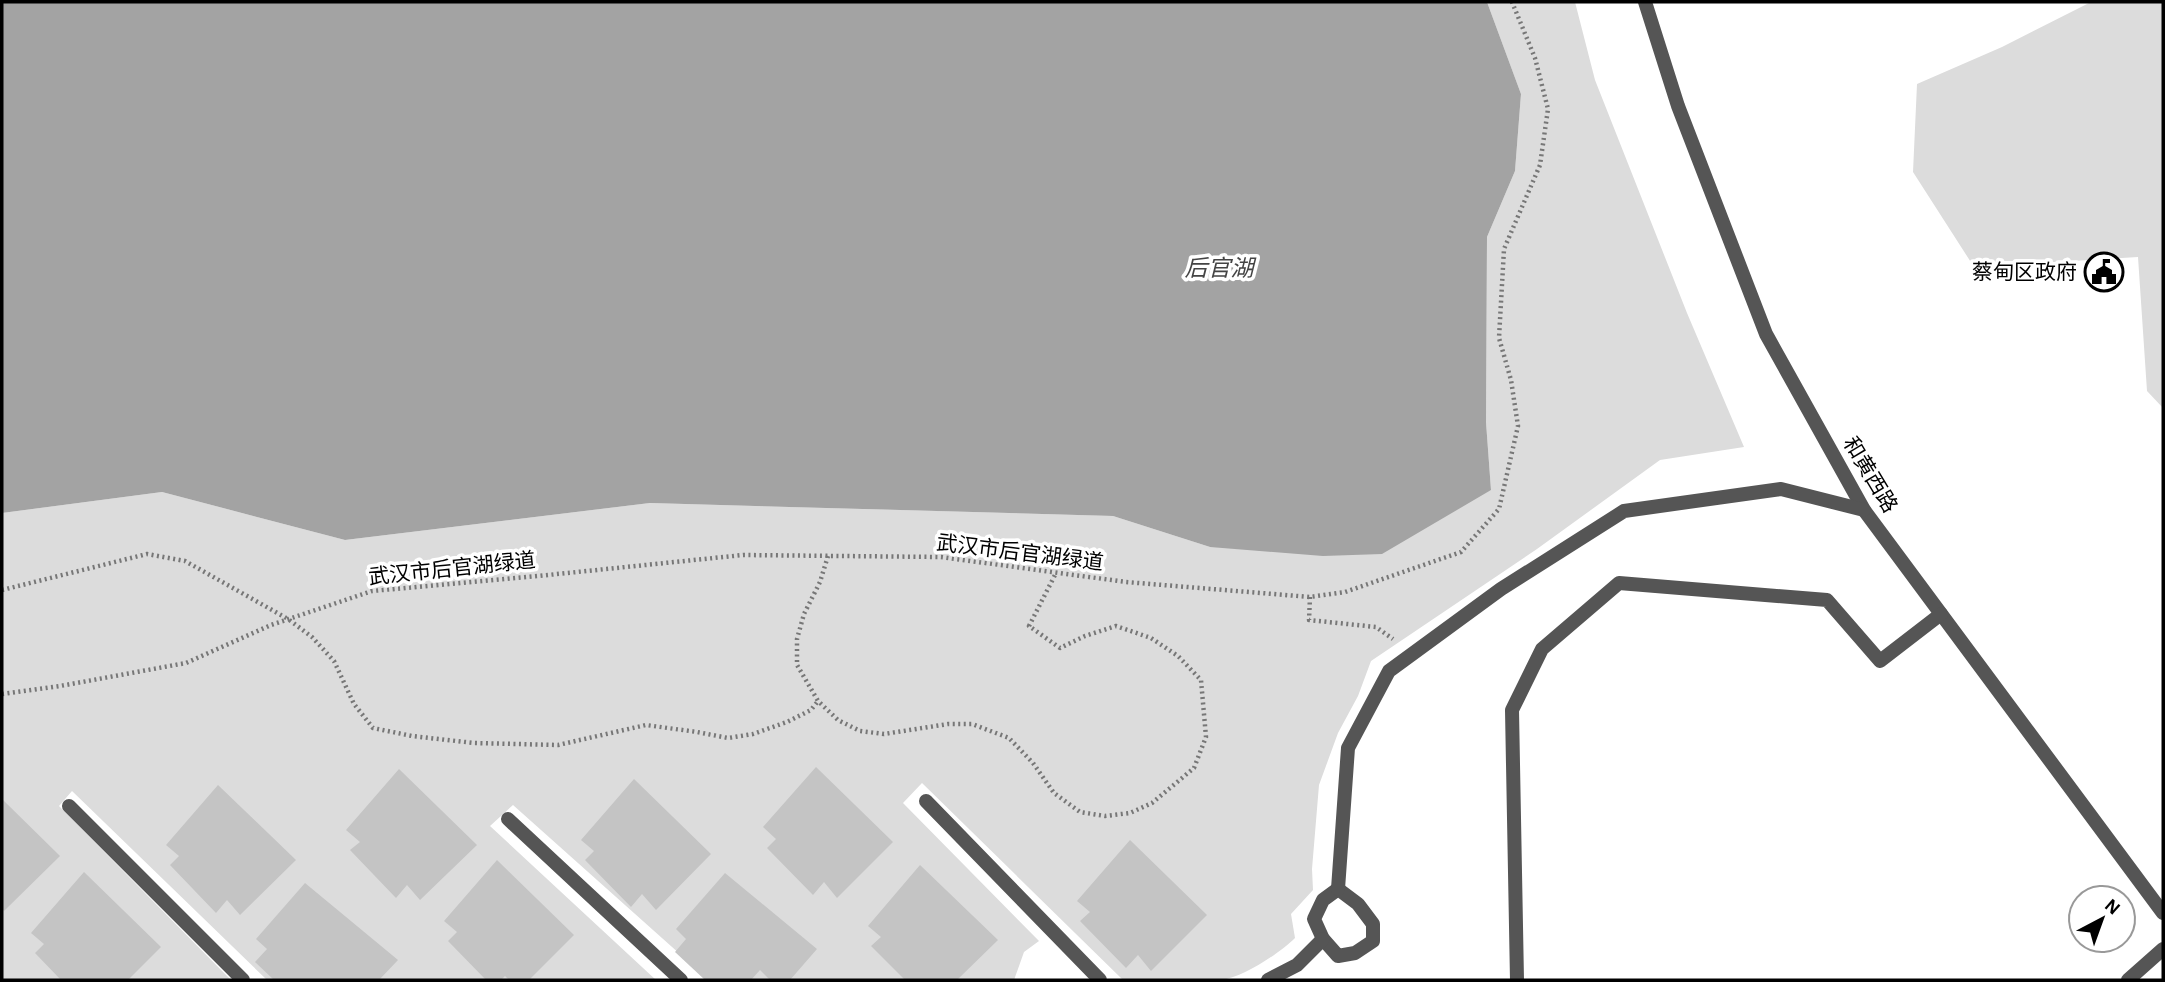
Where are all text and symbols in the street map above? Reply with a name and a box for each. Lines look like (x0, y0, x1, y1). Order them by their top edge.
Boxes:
public building icon: 蔡甸区政府 (2083, 251, 2125, 293)
water label: 后官湖 (1185, 256, 1257, 281)
place label: 蔡甸区政府 (1972, 261, 2077, 283)
street label: 和黄西路 (1839, 433, 1901, 516)
street label: 武汉市后官湖绿道 (935, 531, 1105, 574)
street label: 武汉市后官湖绿道 (367, 549, 537, 588)
north arrow (2067, 884, 2137, 954)
text: N (2101, 896, 2123, 919)

